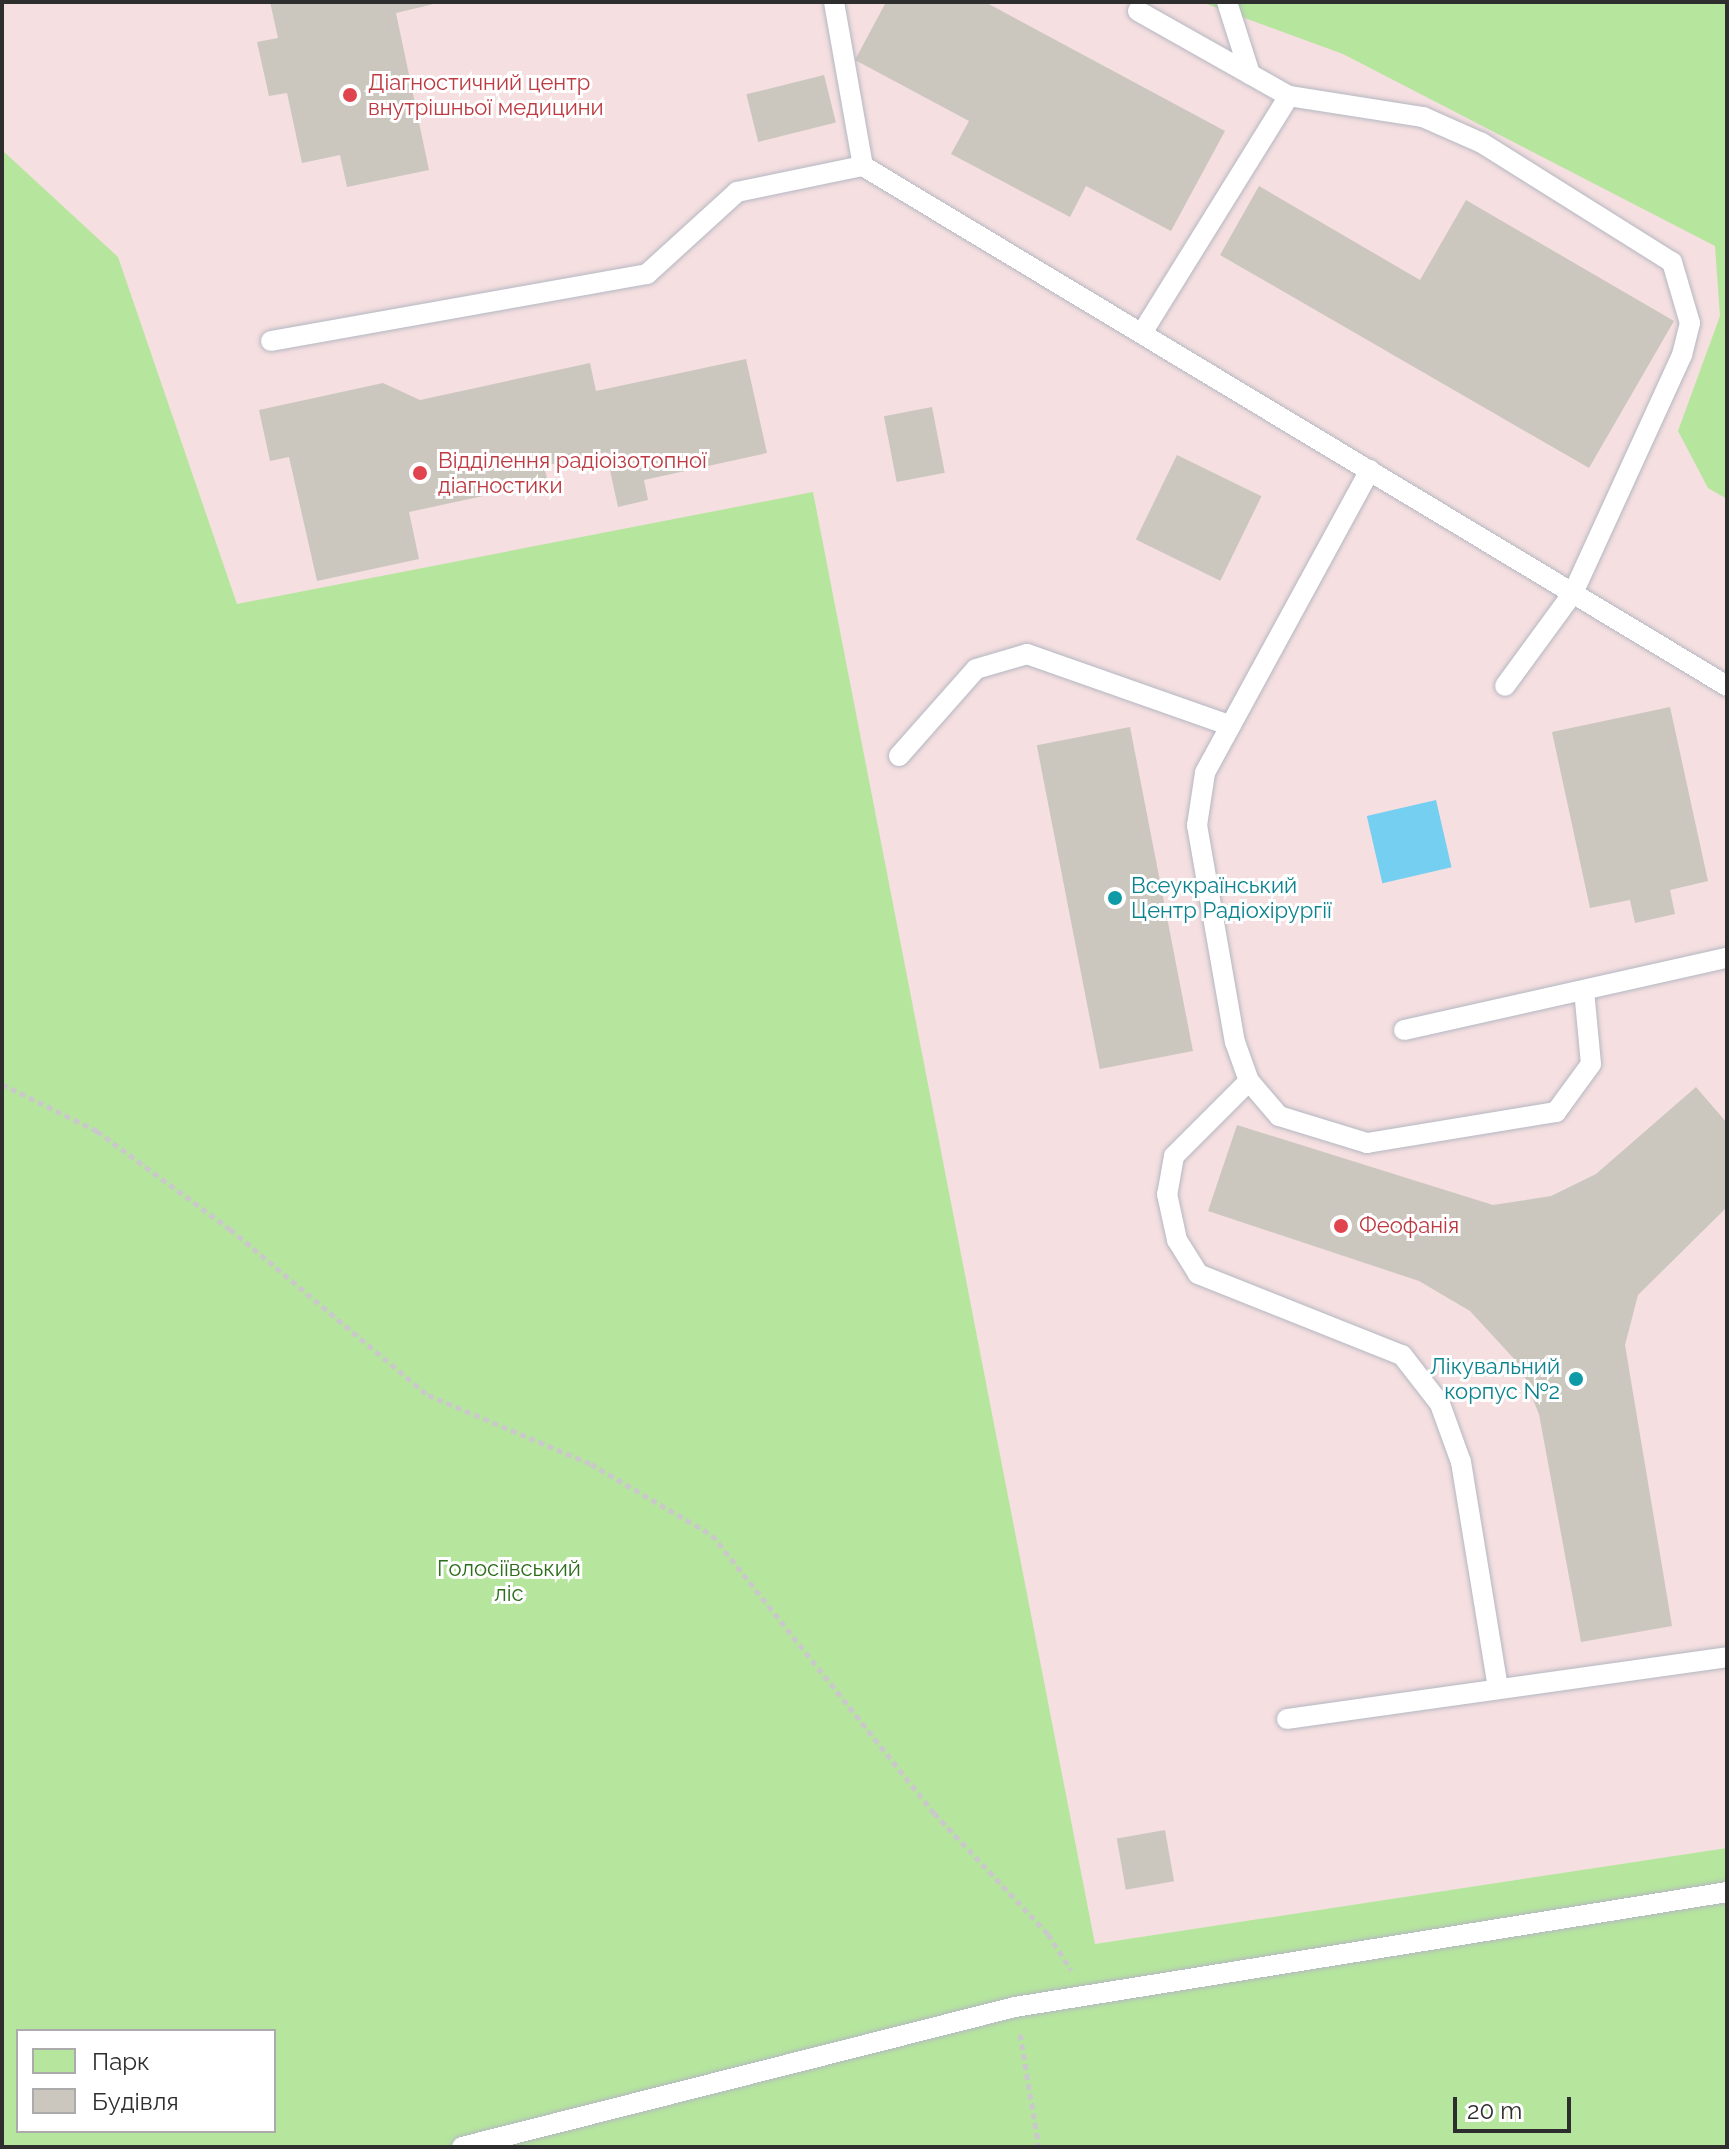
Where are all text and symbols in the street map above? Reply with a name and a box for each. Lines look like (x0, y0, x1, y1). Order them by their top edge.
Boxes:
place label: Діагностичний центр внутрішньої медицини (368, 69, 604, 120)
marker: Діагностичний центр внутрішньої медицини (339, 84, 361, 106)
place label: Відділення радіоізотопної діагностики (438, 447, 707, 498)
marker: Відділення радіоізотопної діагностики (409, 462, 431, 484)
place label: Всеукраїнський Центр Радіохірургії (1131, 872, 1332, 924)
marker: Всеукраїнський Центр Радіохірургії (1106, 889, 1124, 907)
place label: Феофанія (1359, 1213, 1459, 1239)
marker: Феофанія (1330, 1215, 1352, 1237)
place label: Лікувальний корпус №2 (1430, 1353, 1560, 1404)
marker: Лікувальний корпус №2 (1567, 1370, 1585, 1388)
park label: Голосіївський ліс (437, 1555, 581, 1606)
legend (16, 2029, 276, 2133)
text: Парк (92, 2047, 150, 2076)
scale bar (1457, 2081, 1575, 2131)
text: Будівля (92, 2087, 179, 2116)
text: 20 m (1467, 2096, 1522, 2125)

